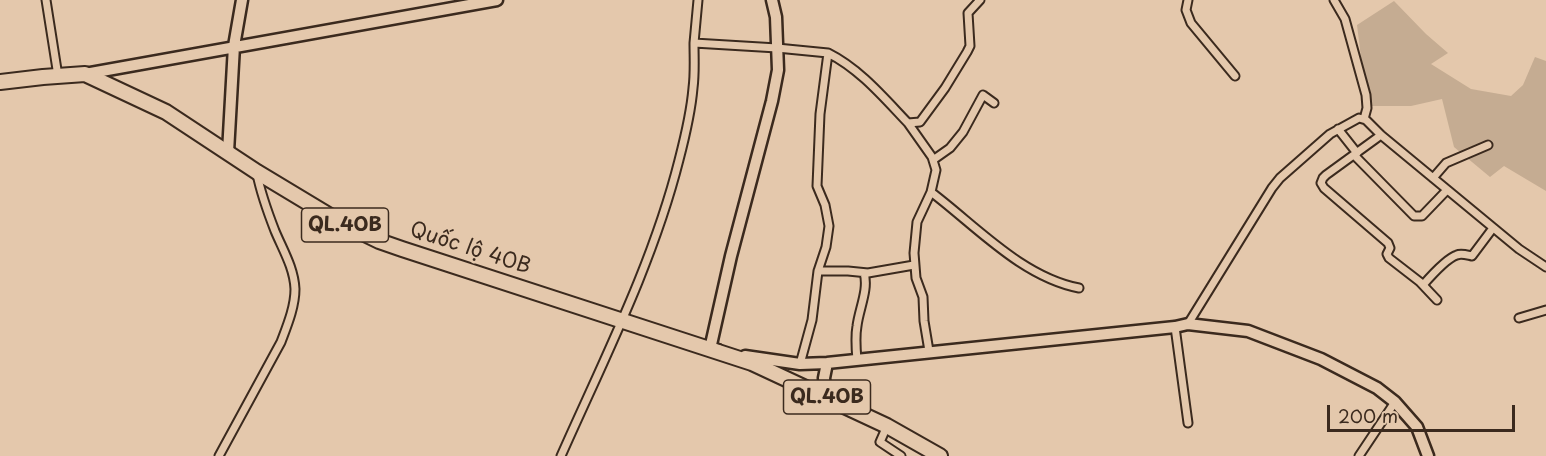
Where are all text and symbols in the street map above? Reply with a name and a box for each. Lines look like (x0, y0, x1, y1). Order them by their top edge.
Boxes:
road number: QL.40B (302, 208, 388, 242)
street label: Quốc lộ 40B (406, 218, 534, 280)
road number: QL.40B (784, 380, 870, 414)
scale bar (1330, 393, 1518, 431)
text: 200 m (1338, 402, 1398, 429)

